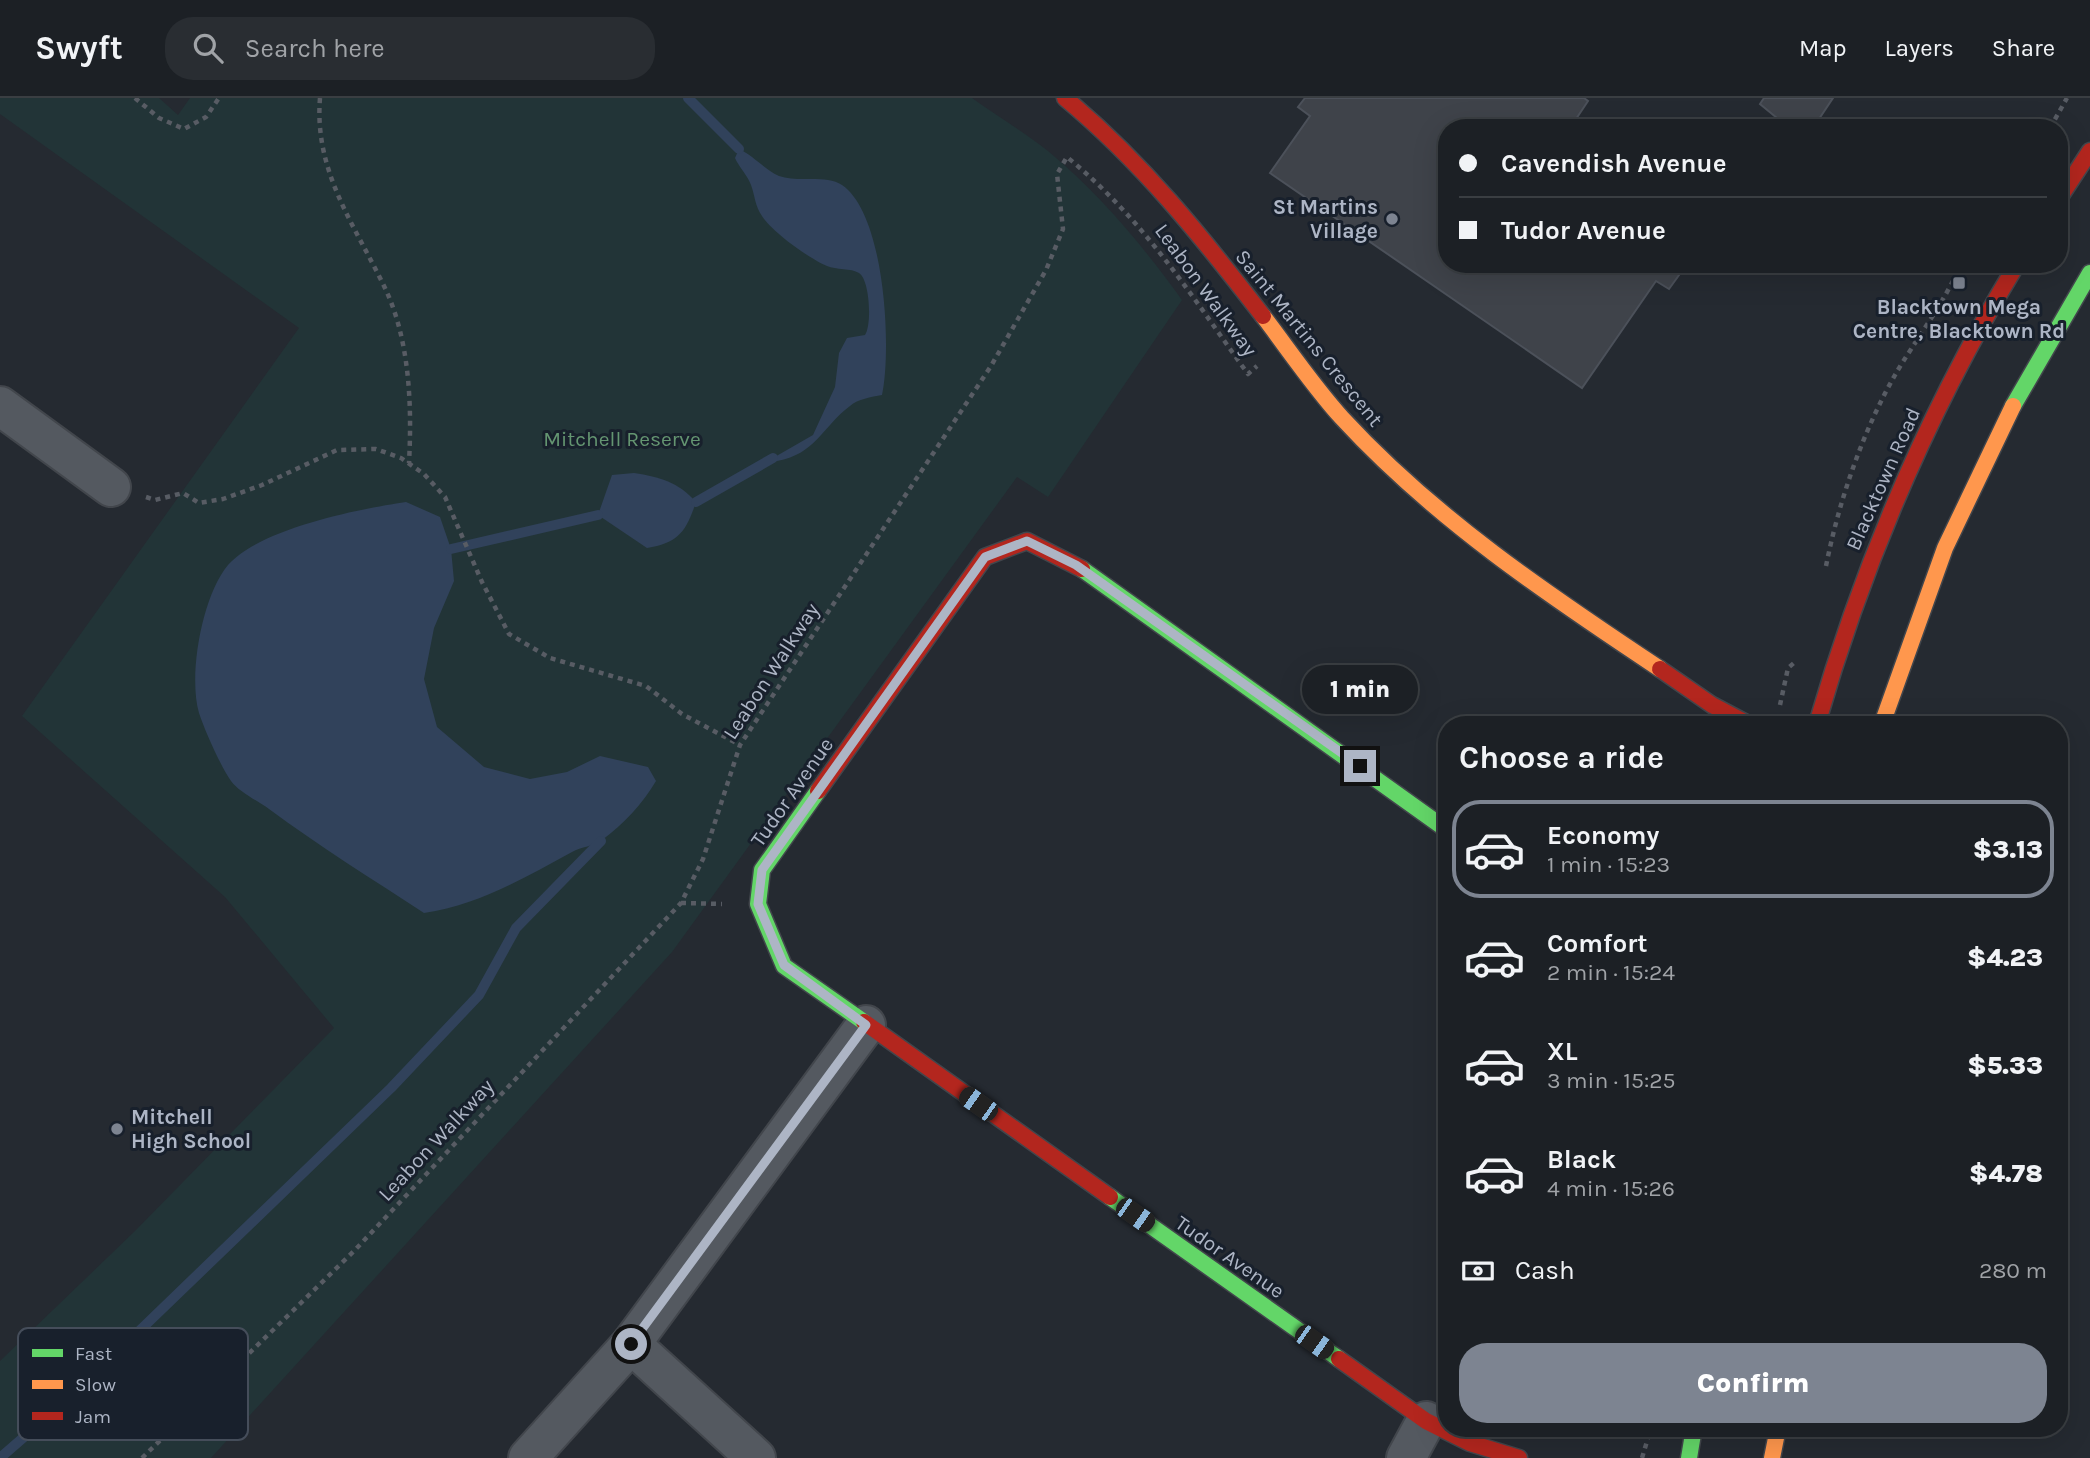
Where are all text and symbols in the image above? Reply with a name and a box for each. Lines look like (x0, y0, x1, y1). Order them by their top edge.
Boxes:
search box (165, 17, 655, 80)
text: Swyft (35, 29, 123, 67)
icon: search (189, 29, 227, 67)
text: Search here (245, 33, 385, 64)
text: Map (1799, 34, 1847, 62)
text: Layers (1885, 34, 1954, 62)
text: Share (1992, 34, 2055, 62)
text: Cavendish Avenue (1501, 148, 1726, 179)
place label: St Martins Village (1273, 195, 1378, 243)
marker: St Martins Village (1384, 211, 1400, 227)
text: Tudor Avenue (1501, 215, 1666, 246)
street label: Leabon Walkway (1150, 219, 1262, 361)
street label: Saint Martins Crescent (1230, 245, 1388, 431)
marker: Blacktown Mega Centre, Blacktown Rd (1951, 275, 1967, 291)
place label: Blacktown Mega Centre, Blacktown Rd (1853, 295, 2065, 343)
street label: Blacktown Road (1841, 404, 1925, 554)
park label: Mitchell Reserve (543, 427, 701, 451)
street label: Leabon Walkway (718, 598, 824, 744)
callout: 1 min (1302, 664, 1418, 714)
text: 1 min (1330, 676, 1390, 703)
street label: Tudor Avenue (746, 733, 838, 851)
text: Choose a ride (1459, 739, 1664, 776)
route end (1344, 750, 1376, 782)
icon: car (1463, 818, 1526, 881)
text: Economy (1547, 820, 1659, 851)
text: $3.13 (1973, 834, 2043, 865)
text: 1 min · 15:23 (1547, 851, 1670, 878)
icon: car (1463, 926, 1526, 989)
text: Comfort (1547, 928, 1648, 959)
text: $4.23 (1967, 942, 2043, 973)
text: 2 min · 15:24 (1547, 959, 1675, 986)
icon: car (1463, 1034, 1526, 1097)
text: XL (1547, 1036, 1578, 1067)
text: $5.33 (1967, 1050, 2043, 1081)
text: 3 min · 15:25 (1547, 1067, 1676, 1094)
street label: Leabon Walkway (373, 1074, 499, 1206)
car (955, 1083, 1002, 1125)
place label: Mitchell High School (131, 1105, 251, 1153)
marker: Mitchell High School (109, 1121, 125, 1137)
icon: car (1463, 1142, 1526, 1205)
text: Black (1547, 1144, 1616, 1175)
text: $4.78 (1969, 1158, 2043, 1189)
text: 4 min · 15:26 (1547, 1175, 1675, 1202)
car (1112, 1194, 1159, 1236)
street label: Tudor Avenue (1171, 1211, 1289, 1303)
icon: cash (1459, 1252, 1497, 1290)
text: Cash (1515, 1255, 1575, 1286)
text: 280 m (1979, 1257, 2047, 1284)
car (1291, 1321, 1338, 1363)
legend (18, 1328, 248, 1440)
route start (615, 1328, 647, 1360)
text: Fast (75, 1343, 112, 1365)
button: Confirm (1459, 1343, 2047, 1423)
text: Slow (75, 1374, 116, 1396)
text: Jam (75, 1406, 111, 1428)

